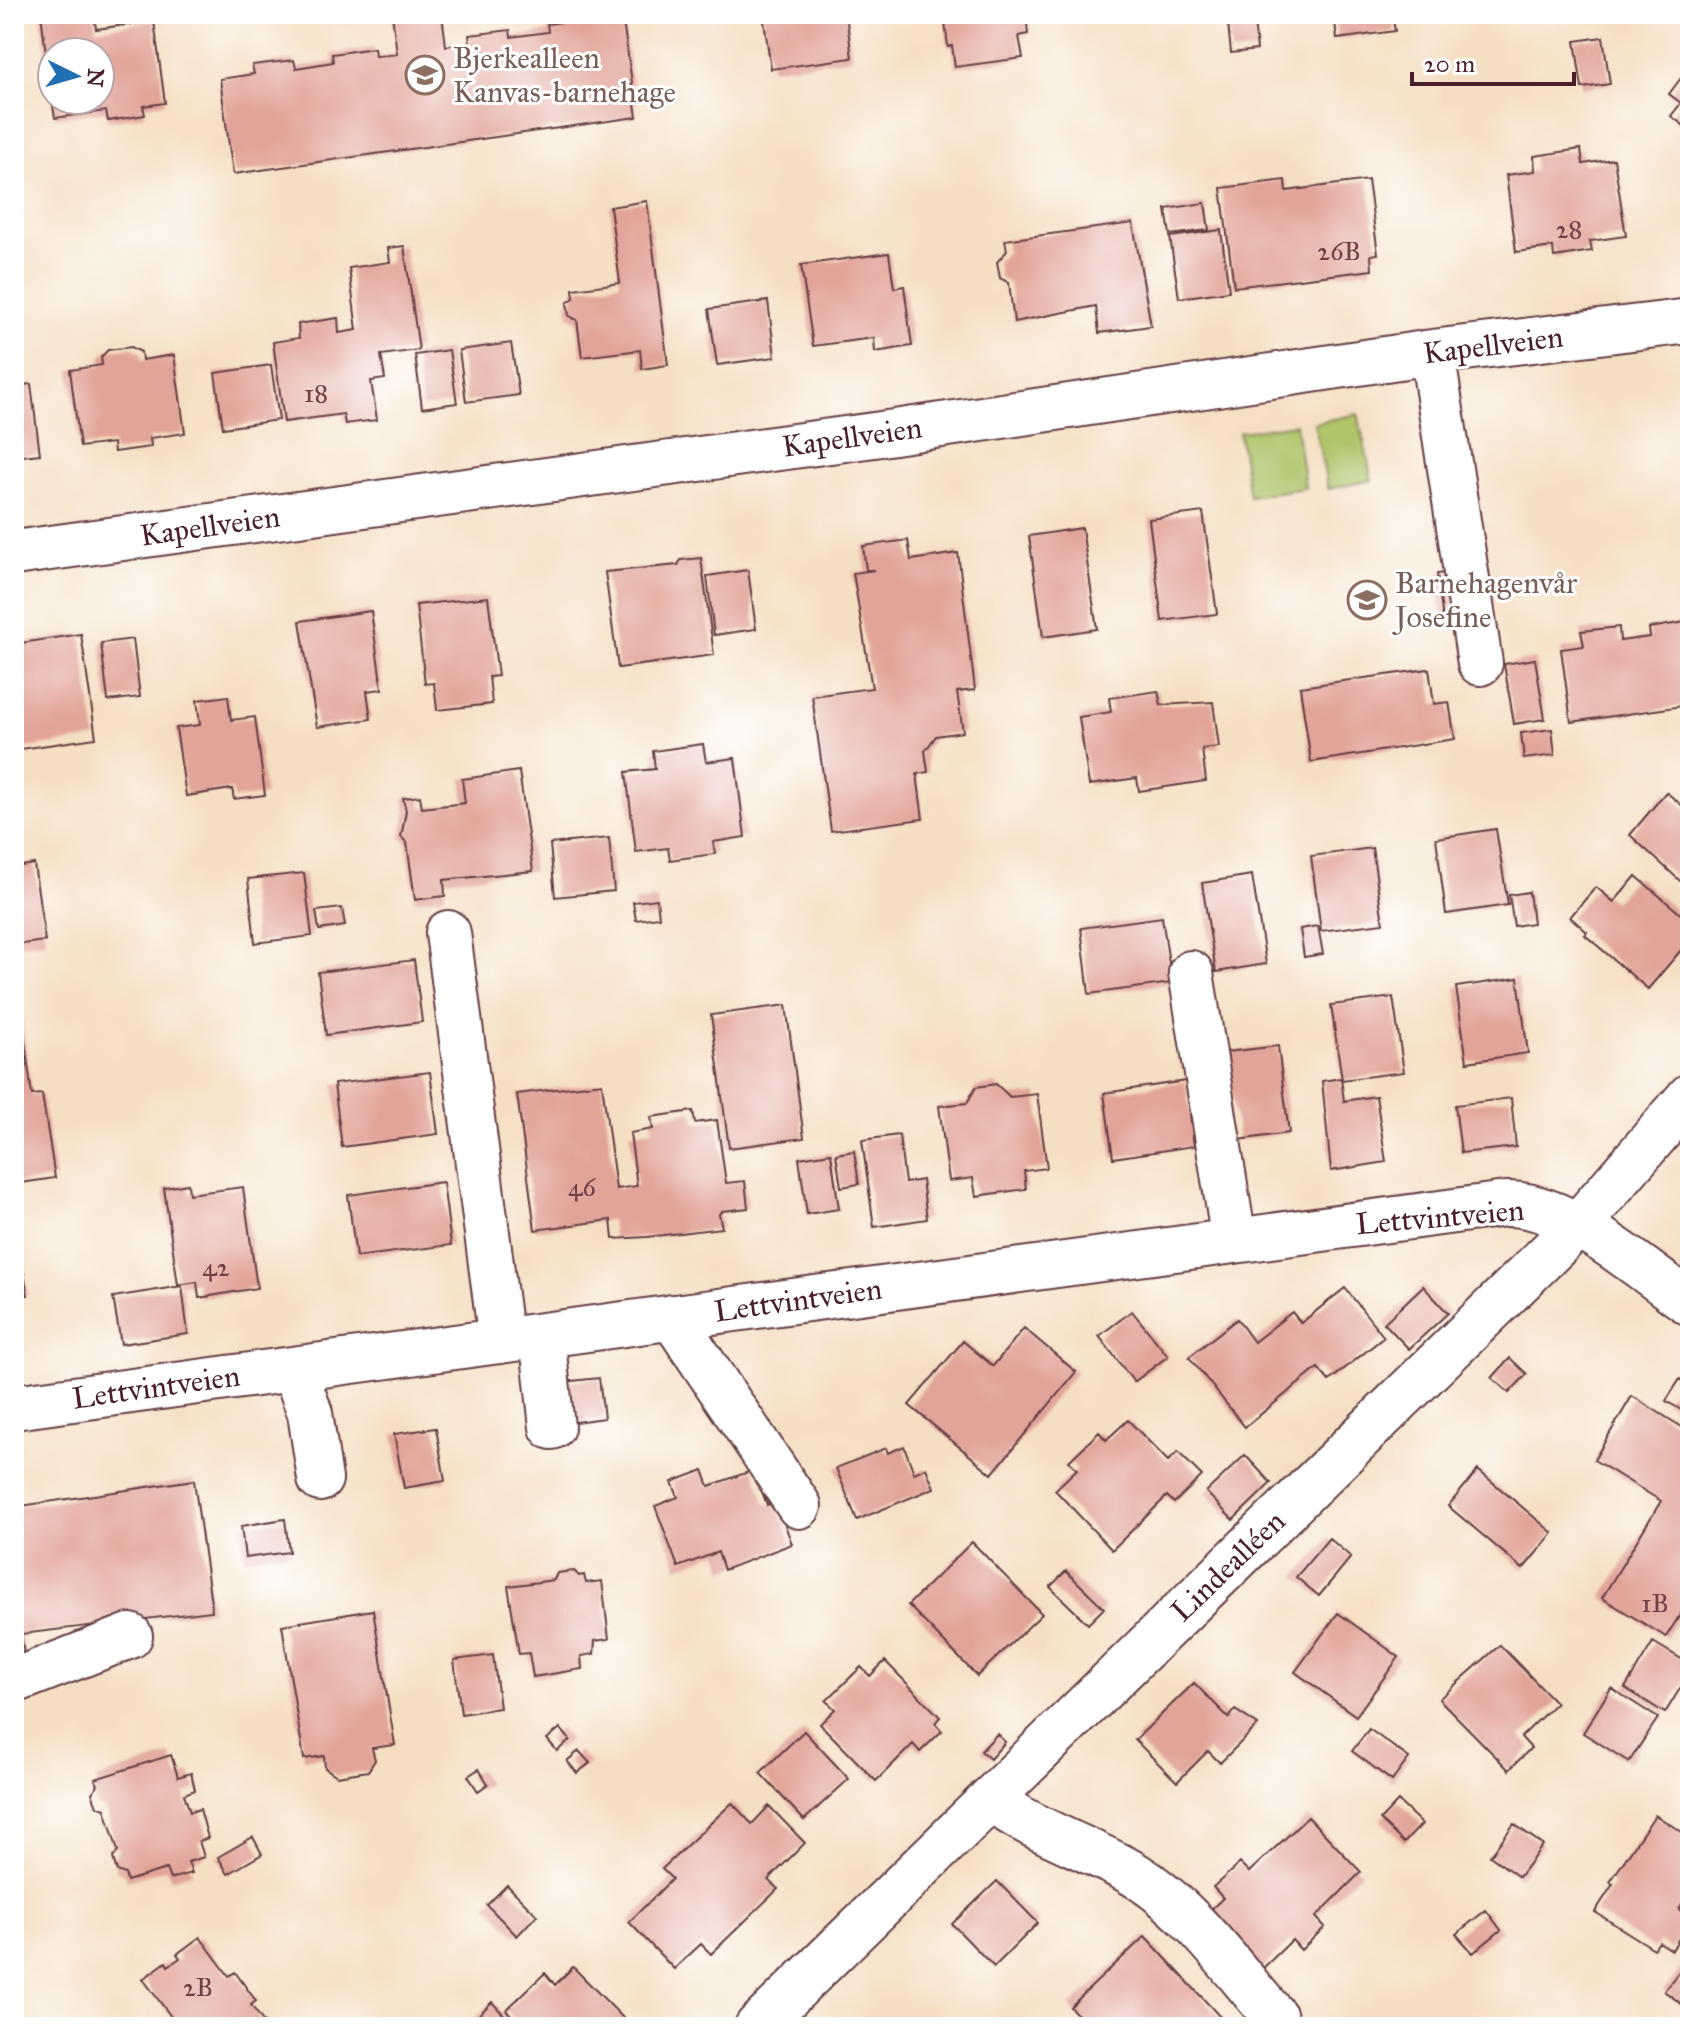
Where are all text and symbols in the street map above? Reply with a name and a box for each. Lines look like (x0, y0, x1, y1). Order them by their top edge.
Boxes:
north arrow (36, 36, 116, 116)
scale bar (1412, 36, 1574, 86)
place label: Bjerkealleen Kanvas-barnehage (453, 40, 676, 110)
text: 20 m (1424, 49, 1475, 79)
school or university icon: Bjerkealleen Kanvas-barnehage (404, 54, 446, 96)
text: N (81, 67, 110, 89)
house number: 28 (1556, 213, 1582, 245)
house number: 26B (1317, 235, 1361, 267)
street label: Kapellveien (1421, 319, 1565, 371)
house number: 18 (304, 377, 328, 409)
street label: Kapellveien (780, 409, 924, 465)
street label: Kapellveien (138, 498, 282, 554)
place label: Barnehagenvår Josefine (1392, 565, 1578, 635)
school or university icon: Barnehagenvår Josefine (1346, 579, 1388, 621)
house number: 46 (568, 1171, 597, 1203)
street label: Lettvintveien (1354, 1192, 1526, 1242)
house number: 42 (202, 1251, 230, 1283)
street label: Lettvintveien (712, 1270, 884, 1330)
street label: Lettvintveien (70, 1357, 242, 1417)
street label: Lindealléen (1164, 1503, 1292, 1629)
house number: 1B (1641, 1587, 1669, 1619)
house number: 2B (183, 1971, 213, 2003)

